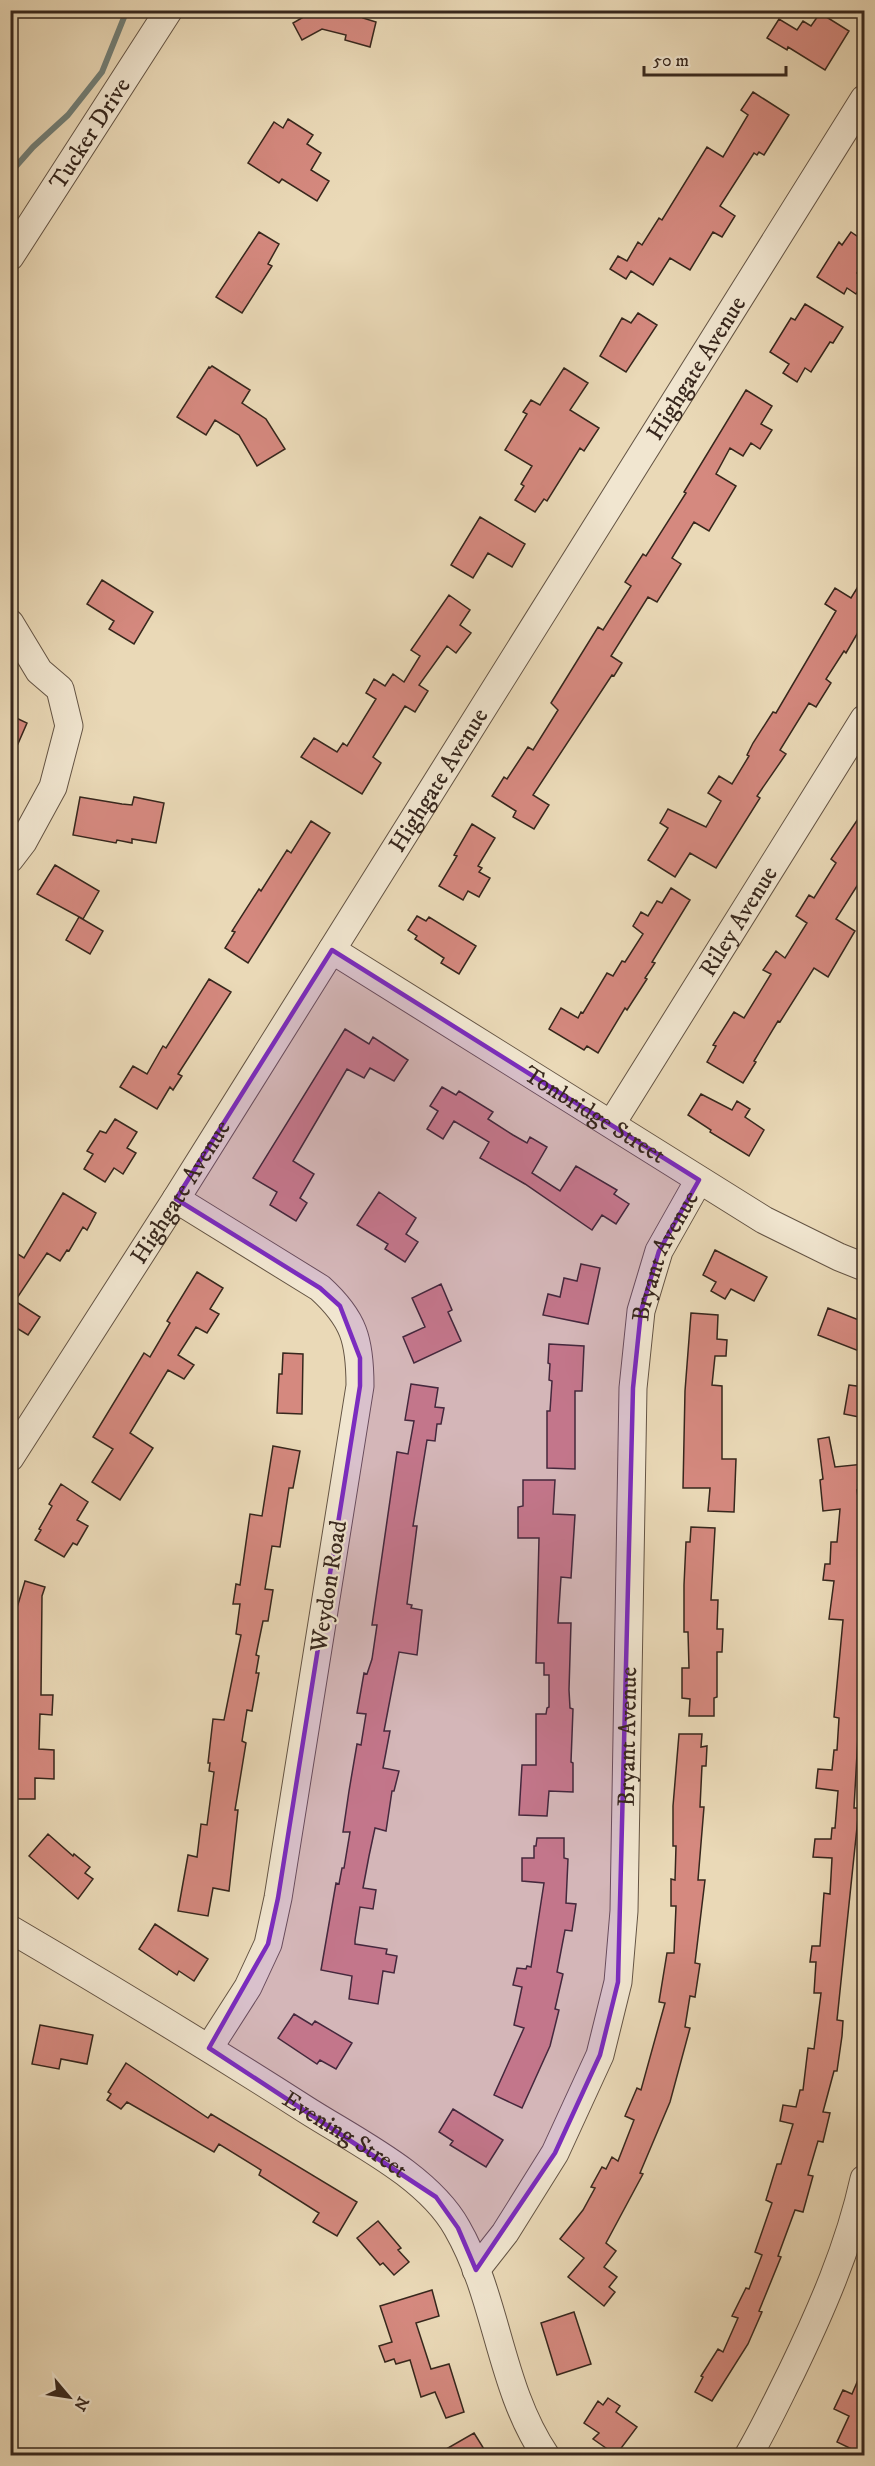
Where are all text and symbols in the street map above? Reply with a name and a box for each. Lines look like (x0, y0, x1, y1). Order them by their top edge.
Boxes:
scale bar (644, 39, 786, 77)
text: 50 m (653, 50, 689, 72)
street label: Tucker Drive (43, 72, 138, 196)
street label: Highgate Avenue (640, 291, 753, 446)
street label: Highgate Avenue (383, 703, 495, 858)
street label: Riley Avenue (693, 861, 785, 983)
street label: Tonbridge Street (518, 1060, 671, 1171)
street label: Highgate Avenue (124, 1115, 238, 1270)
street label: Bryant Avenue (626, 1185, 706, 1323)
street label: Weydon Road (304, 1518, 354, 1655)
street label: Bryant Avenue (612, 1666, 644, 1807)
street label: Evening Street (277, 2085, 413, 2186)
north arrow (39, 2367, 99, 2427)
text: N (69, 2393, 93, 2414)

